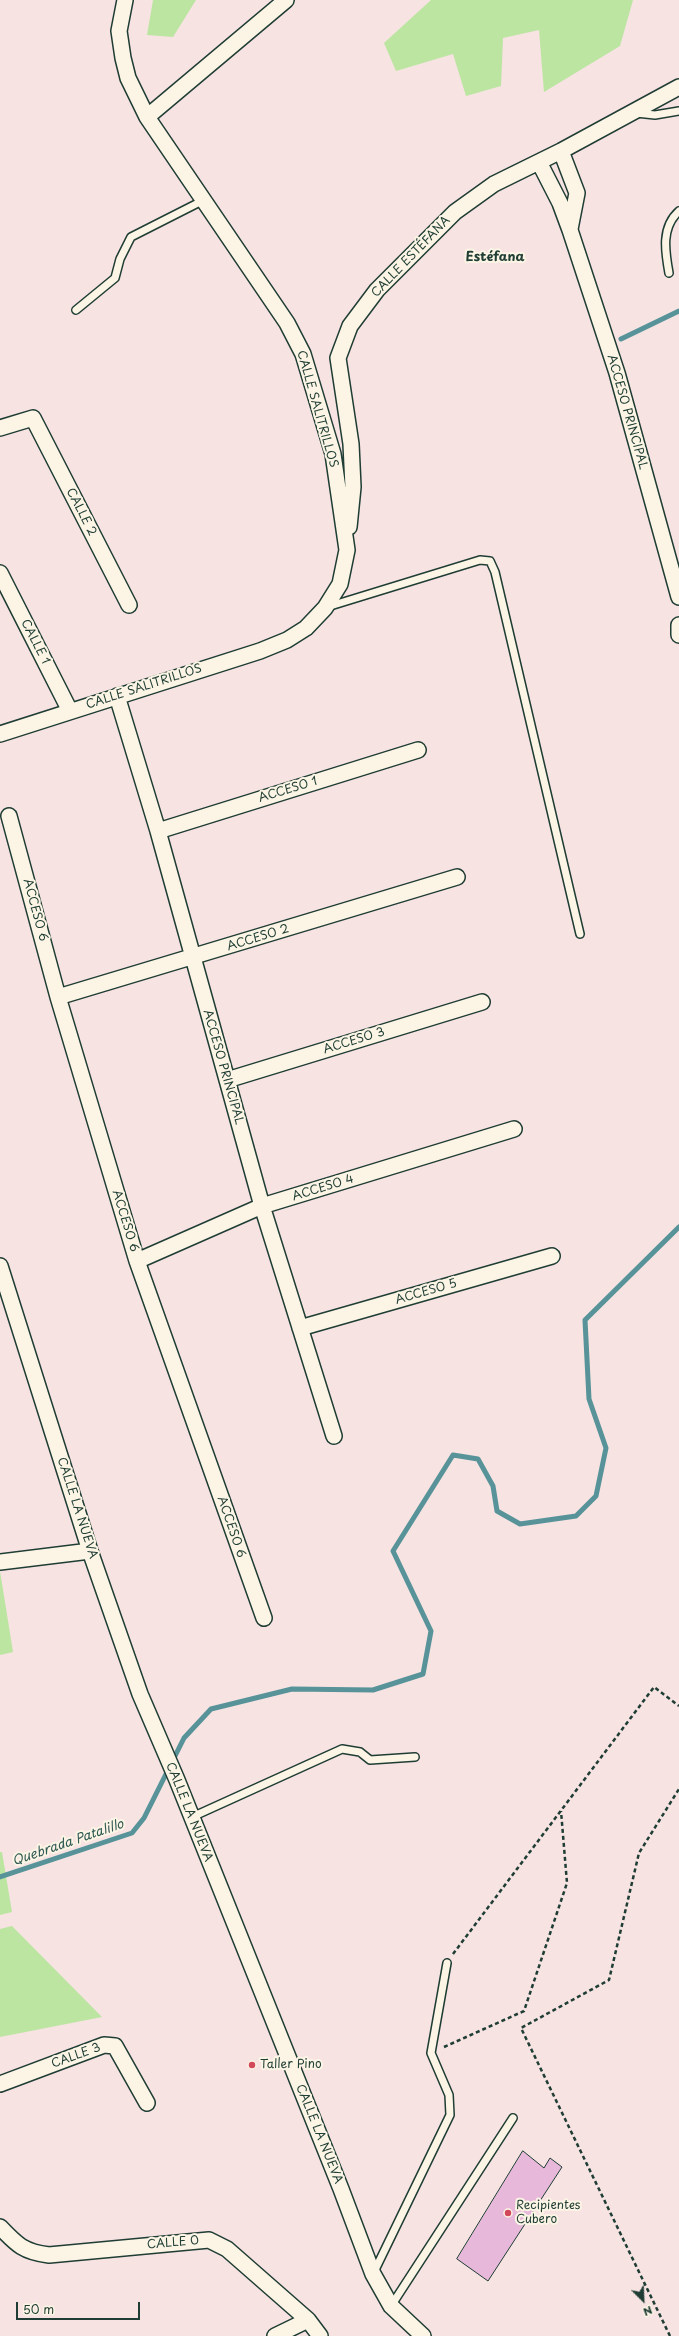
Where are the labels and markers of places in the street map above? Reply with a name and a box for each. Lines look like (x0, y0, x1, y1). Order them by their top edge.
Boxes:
place label: Taller Pino (260, 2058, 322, 2072)
marker: Taller Pino (247, 2060, 257, 2070)
place label: Recipientes Cubero (516, 2199, 580, 2227)
marker: Recipientes Cubero (503, 2208, 513, 2218)

